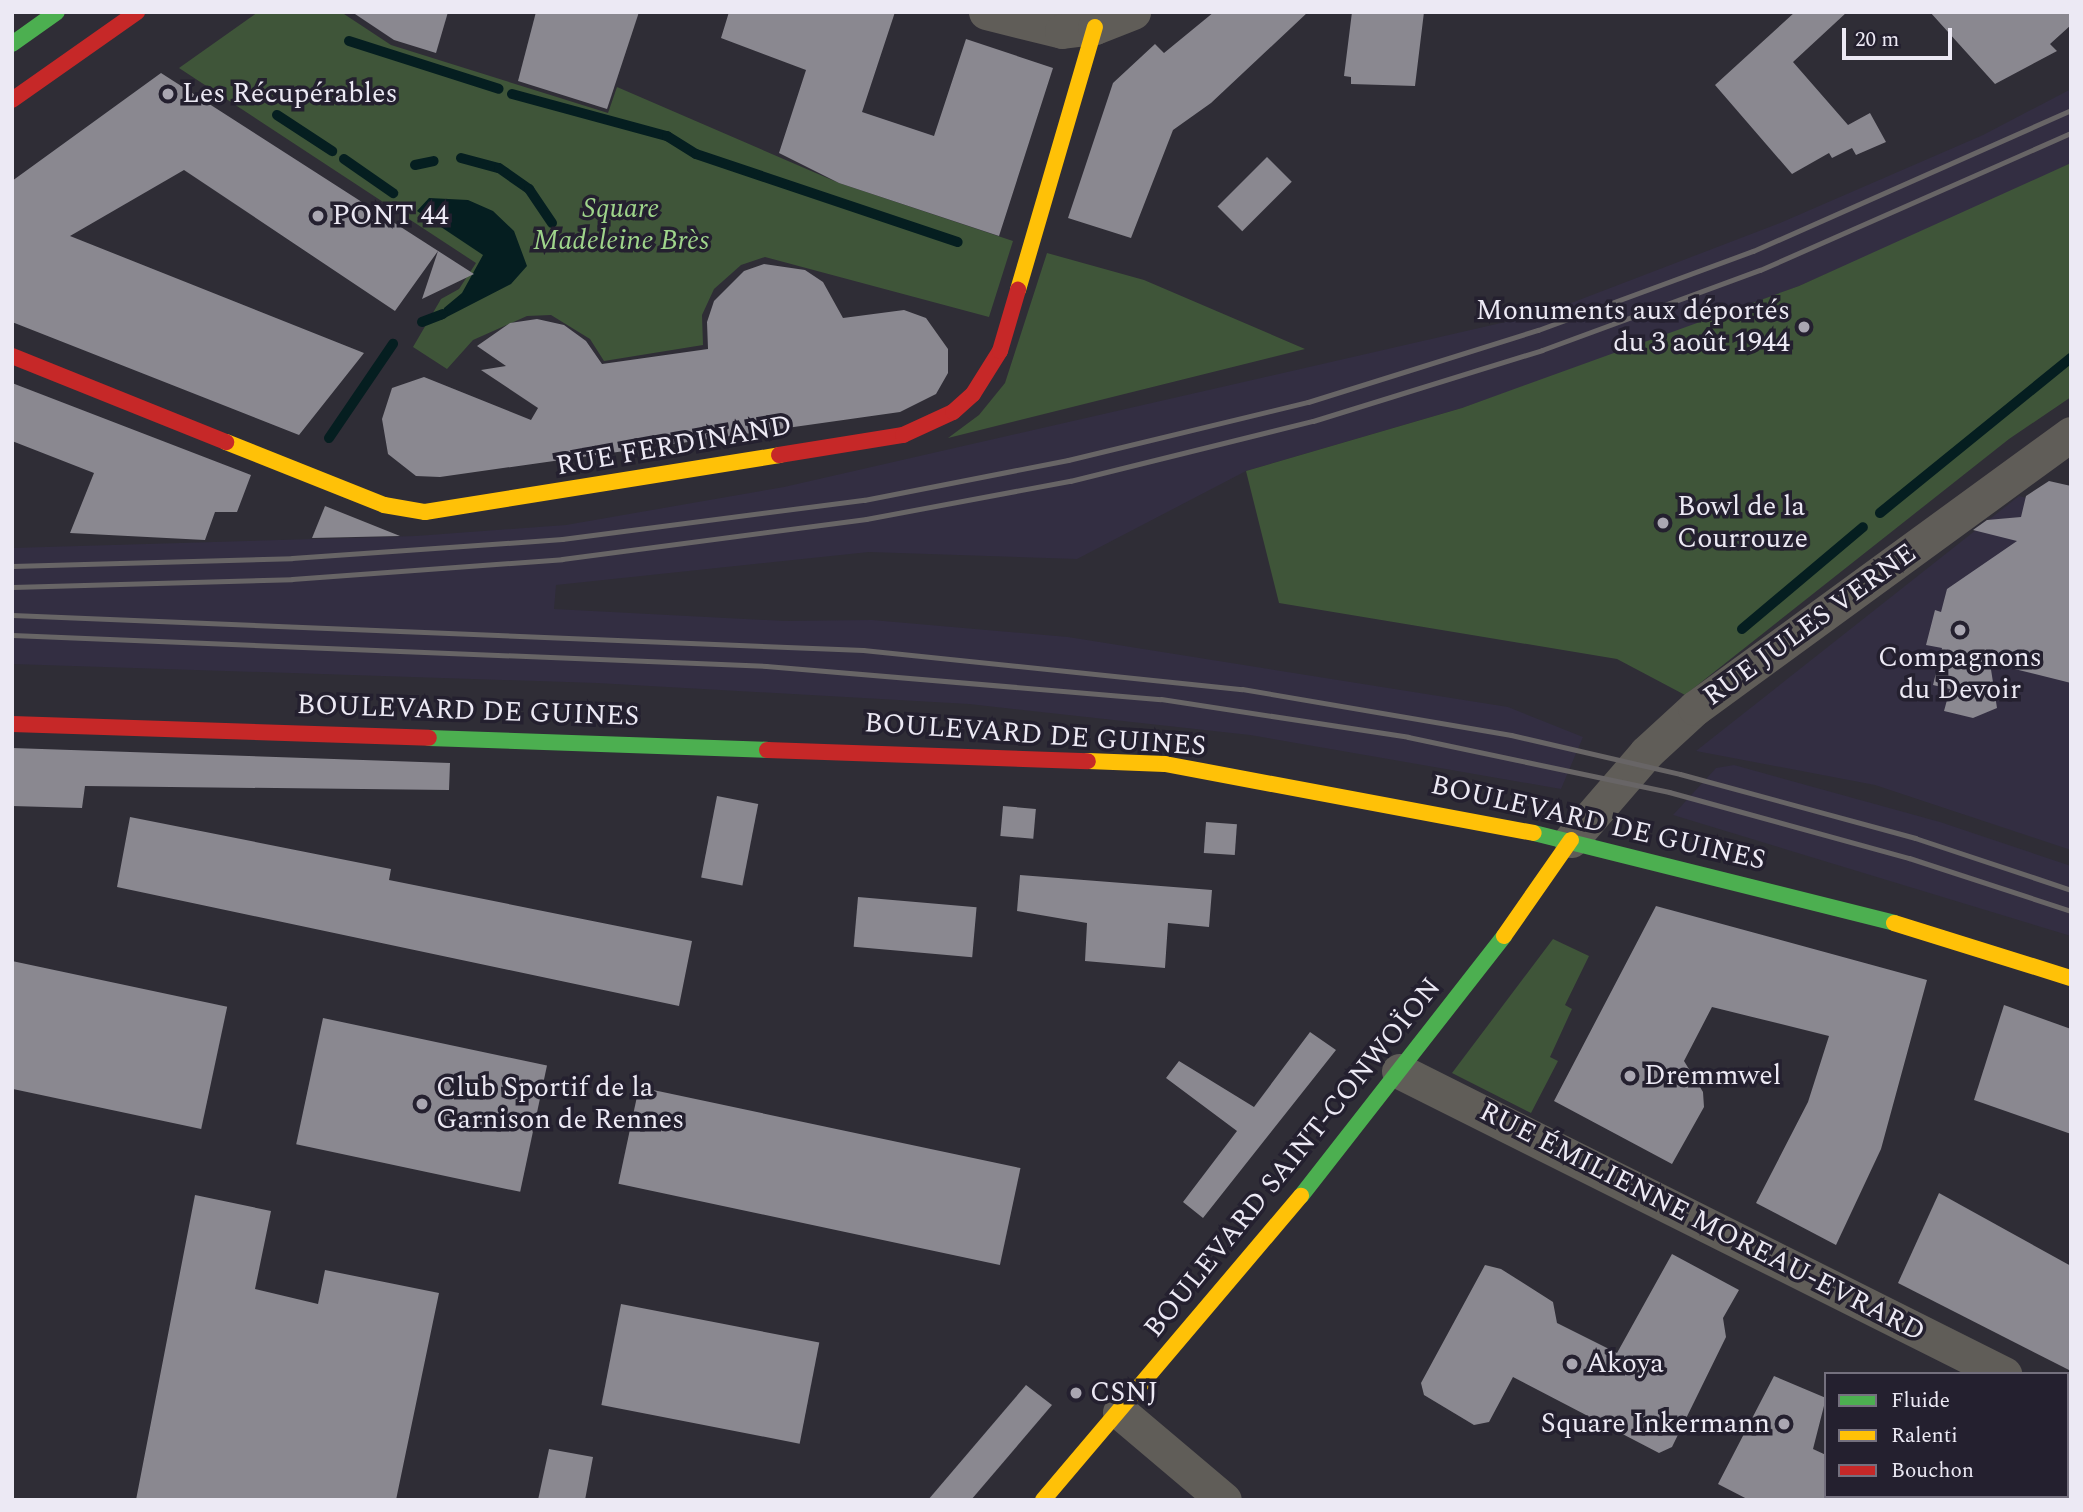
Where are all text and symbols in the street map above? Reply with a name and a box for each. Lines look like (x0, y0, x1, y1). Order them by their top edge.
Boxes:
scale bar (1845, 14, 1955, 58)
text: 20 m (1855, 24, 1899, 56)
place label: Les Récupérables (182, 77, 398, 111)
marker: Les Récupérables (160, 86, 176, 102)
park label: Square Madeleine Brès (533, 192, 709, 258)
place label: PONT 44 (332, 199, 449, 233)
marker: PONT 44 (310, 208, 326, 224)
place label: Monuments aux déportés du 3 août 1944 (1476, 294, 1790, 360)
marker: Monuments aux déportés du 3 août 1944 (1796, 319, 1812, 335)
street label: RUE FERDINAND (554, 409, 794, 483)
place label: Bowl de la Courrouze (1677, 490, 1808, 556)
marker: Bowl de la Courrouze (1655, 515, 1671, 531)
street label: RUE JULES VERNE (1697, 537, 1923, 713)
marker: Compagnons du Devoir (1952, 622, 1968, 638)
place label: Compagnons du Devoir (1878, 641, 2042, 707)
street label: BOULEVARD DE GUINES (296, 688, 640, 734)
street label: BOULEVARD DE GUINES (863, 706, 1207, 764)
street label: BOULEVARD DE GUINES (1427, 768, 1769, 878)
street label: BOULEVARD SAINT-CONWOÏON (1137, 971, 1449, 1345)
place label: Dremmwel (1644, 1059, 1781, 1093)
marker: Dremmwel (1622, 1068, 1638, 1084)
place label: Club Sportif de la Garnison de Rennes (436, 1071, 684, 1137)
street label: RUE ÉMILIENNE MOREAU-EVRARD (1474, 1095, 1930, 1349)
marker: Club Sportif de la Garnison de Rennes (414, 1096, 430, 1112)
place label: Akoya (1586, 1347, 1664, 1381)
marker: Akoya (1564, 1356, 1580, 1372)
legend (1824, 1372, 2069, 1498)
place label: CSNJ (1090, 1376, 1158, 1410)
marker: CSNJ (1068, 1385, 1084, 1401)
text: Fluide (1891, 1385, 1950, 1417)
place label: Square Inkermann (1541, 1407, 1770, 1441)
marker: Square Inkermann (1776, 1416, 1792, 1432)
text: Ralenti (1891, 1420, 1958, 1452)
text: Bouchon (1891, 1455, 1974, 1487)

